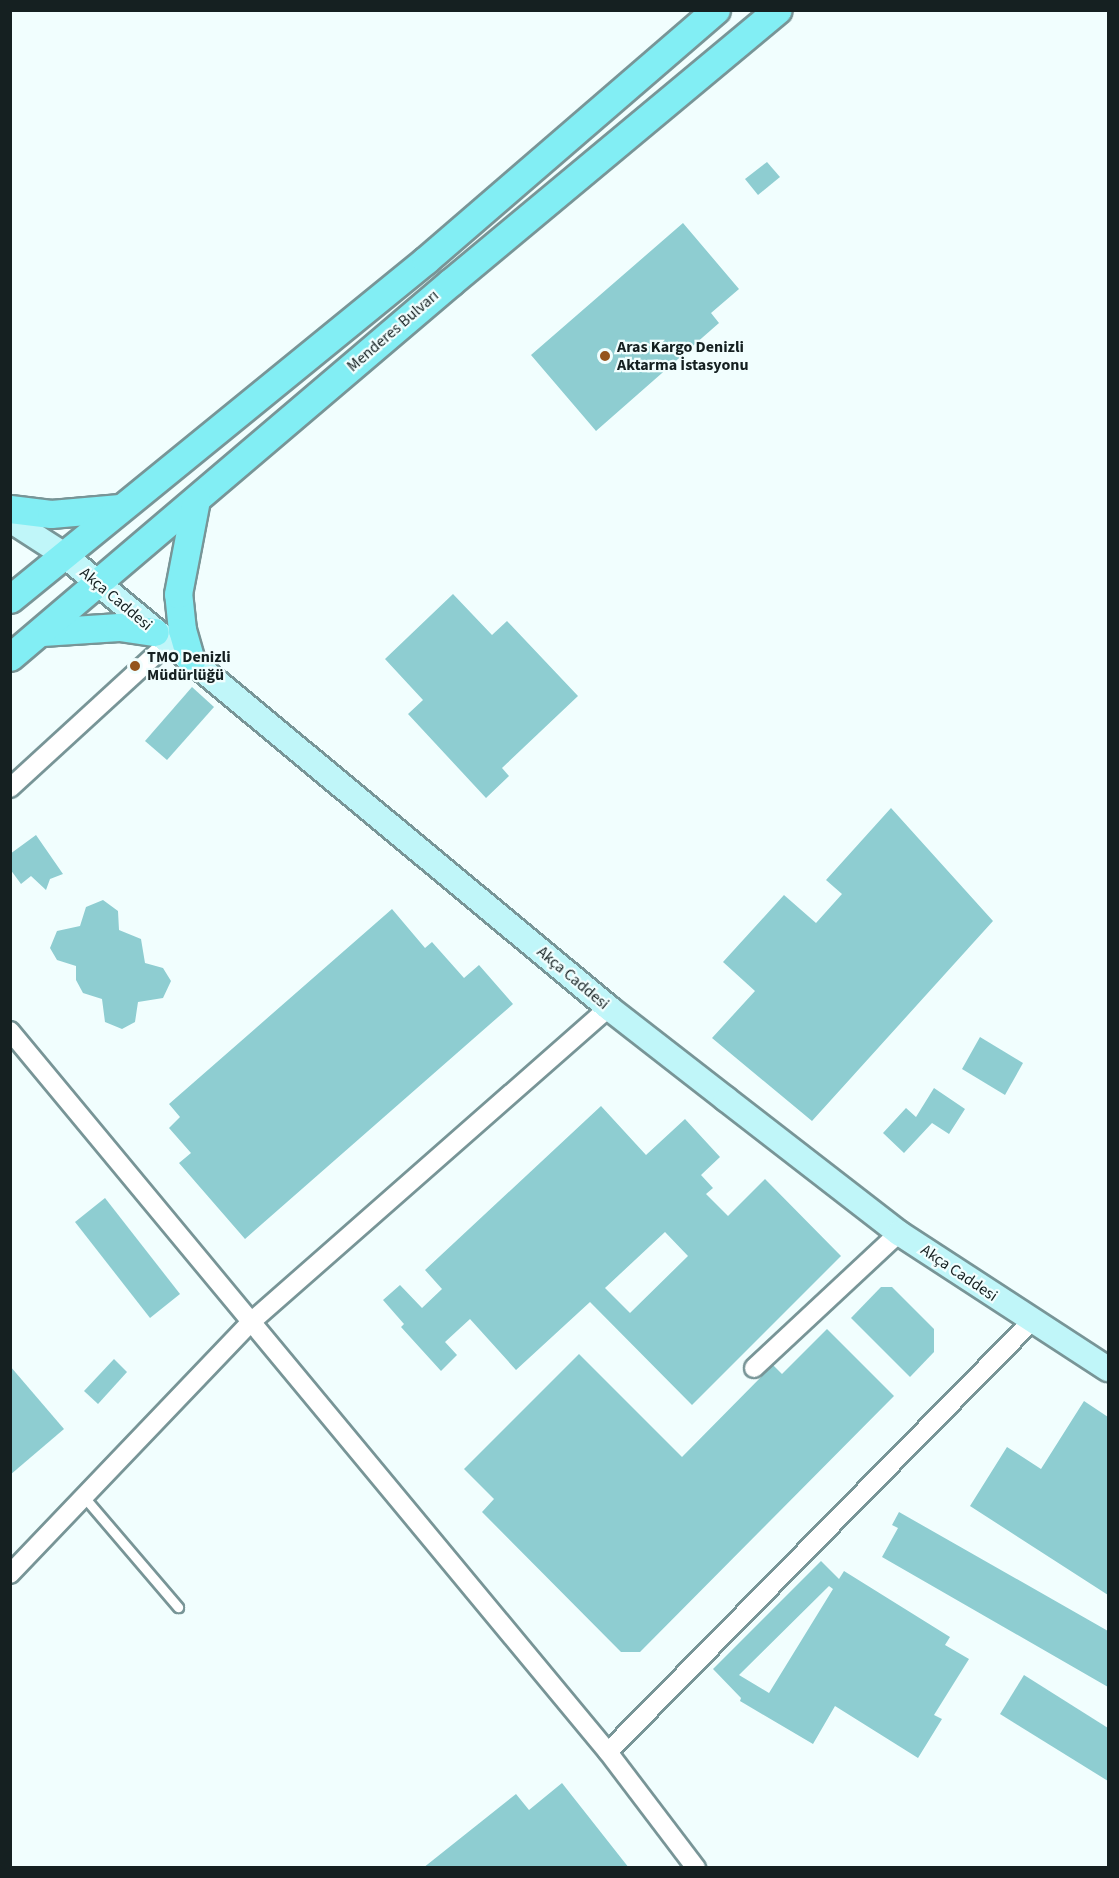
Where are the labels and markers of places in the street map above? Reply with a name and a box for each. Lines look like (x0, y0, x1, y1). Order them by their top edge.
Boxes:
place label: Aras Kargo Denizli Aktarma İstasyonu (617, 337, 749, 375)
marker: Aras Kargo Denizli Aktarma İstasyonu (598, 349, 612, 363)
place label: TMO Denizli Müdürlüğü (147, 647, 231, 685)
marker: TMO Denizli Müdürlüğü (128, 659, 142, 673)

